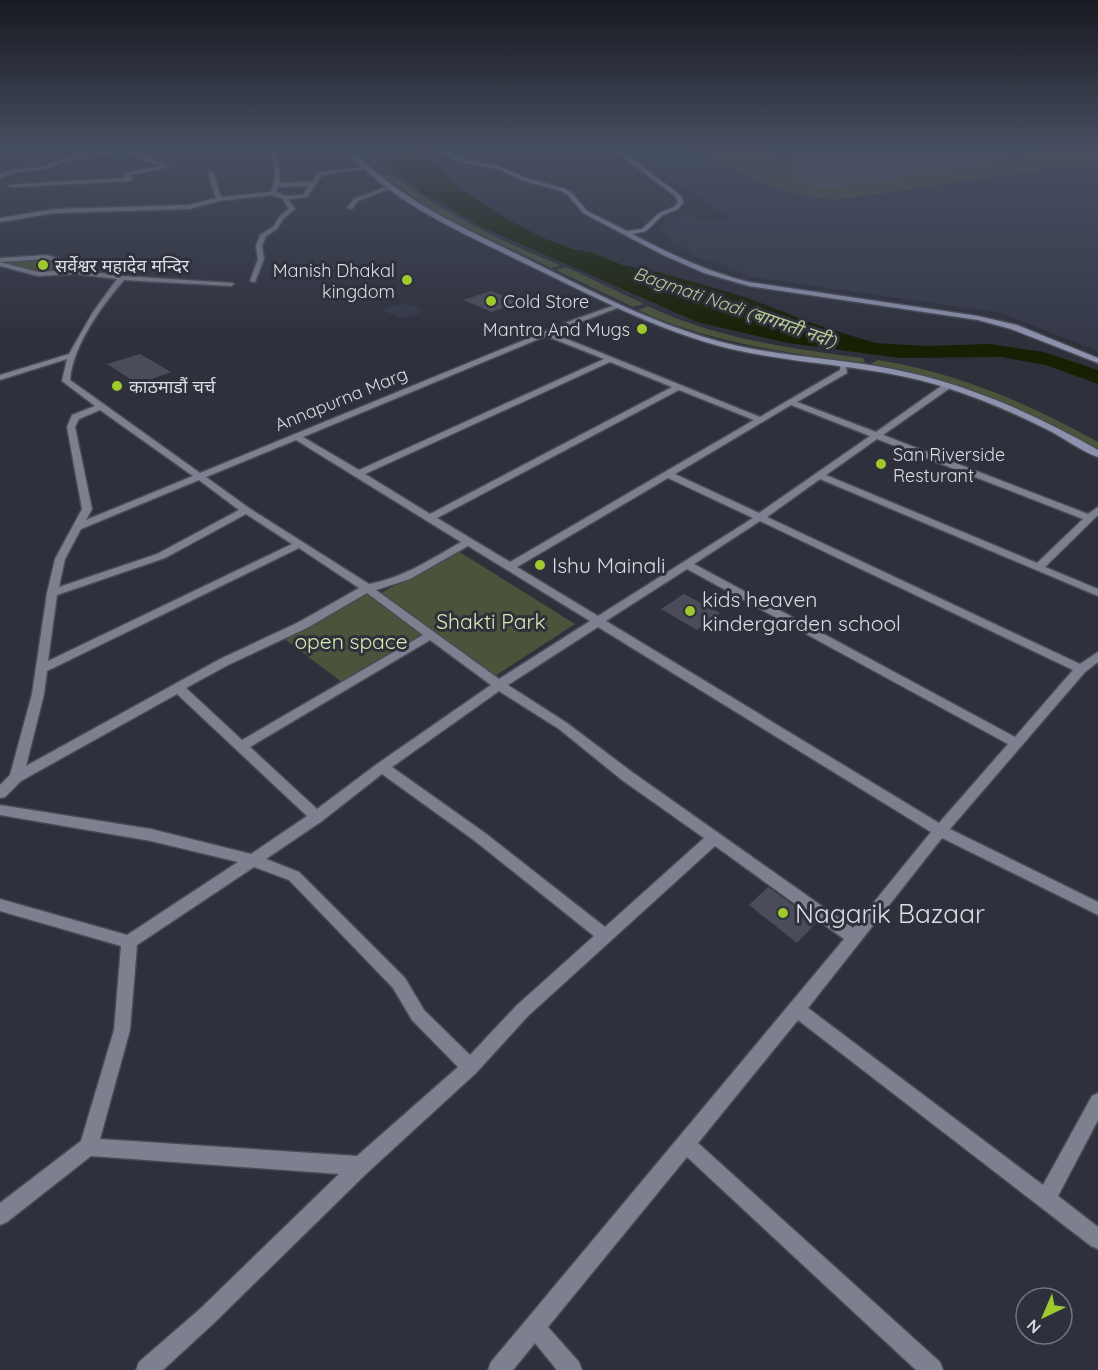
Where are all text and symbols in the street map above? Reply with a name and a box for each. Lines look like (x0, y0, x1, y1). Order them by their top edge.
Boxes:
place label: सर्वेश्वर महादेव मन्दिर (55, 254, 190, 277)
marker: सर्वेश्वर महादेव मन्दिर (36, 258, 50, 272)
place label: Manish Dhakal kingdom (273, 259, 395, 303)
water label: Bagmati Nadi (बागमती नदी) (631, 261, 841, 353)
marker: Manish Dhakal kingdom (400, 273, 414, 287)
place label: Cold Store (503, 290, 589, 313)
marker: Cold Store (484, 294, 498, 308)
place label: Mantra And Mugs (483, 318, 630, 341)
marker: Mantra And Mugs (635, 322, 649, 336)
street label: Annapurna Marg (271, 362, 411, 436)
place label: काठमाडौं चर्च (129, 375, 216, 398)
marker: काठमाडौं चर्च (110, 379, 124, 393)
place label: San Riverside Resturant (893, 443, 1005, 487)
marker: San Riverside Resturant (874, 457, 888, 471)
place label: Ishu Mainali (552, 552, 665, 578)
marker: Ishu Mainali (533, 558, 547, 572)
place label: kids heaven kindergarden school (702, 586, 901, 636)
marker: kids heaven kindergarden school (683, 604, 697, 618)
park label: Shakti Park (436, 608, 546, 634)
park label: open space (294, 628, 408, 654)
place label: Nagarik Bazaar (795, 897, 985, 930)
marker: Nagarik Bazaar (776, 906, 790, 920)
north arrow (1014, 1286, 1074, 1346)
text: N (1022, 1316, 1045, 1338)

